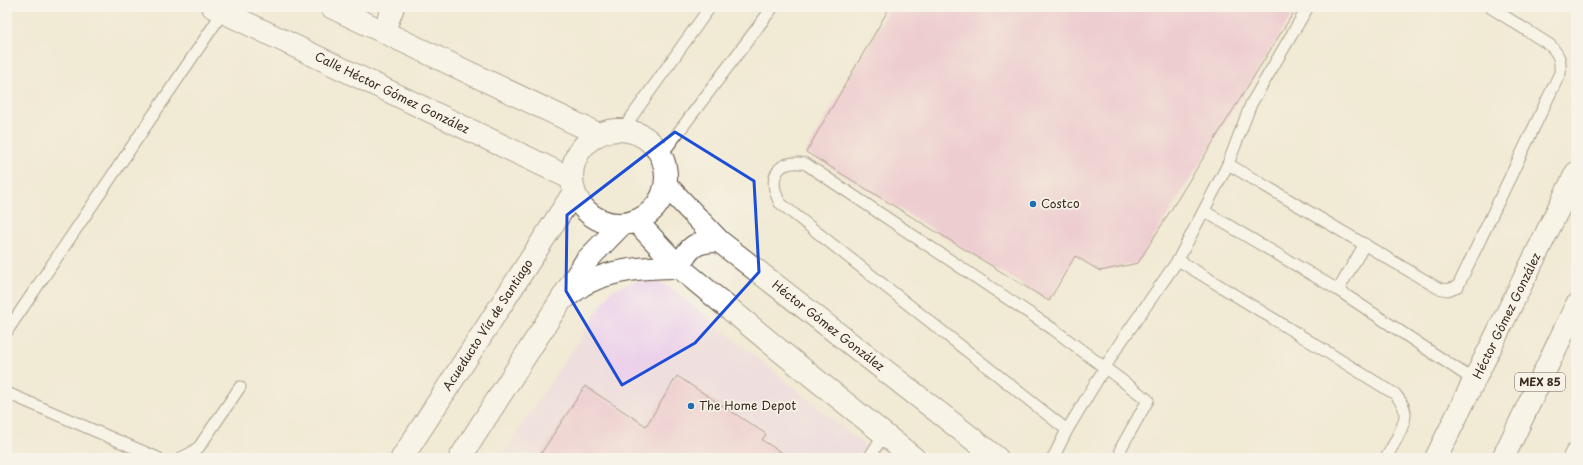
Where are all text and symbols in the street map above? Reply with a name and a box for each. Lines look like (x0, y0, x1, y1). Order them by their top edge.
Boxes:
street label: Calle Héctor Gómez González (312, 47, 473, 138)
place label: Costco (1041, 194, 1080, 212)
marker: Costco (1028, 199, 1038, 209)
street label: Héctor Gómez González (1468, 249, 1545, 382)
street label: Acueducto Vía de Santiago (438, 255, 537, 394)
street label: Héctor Gómez González (769, 276, 889, 375)
road number: MEX 85 (1515, 373, 1565, 391)
place label: The Home Depot (699, 396, 796, 414)
marker: The Home Depot (686, 401, 696, 411)

